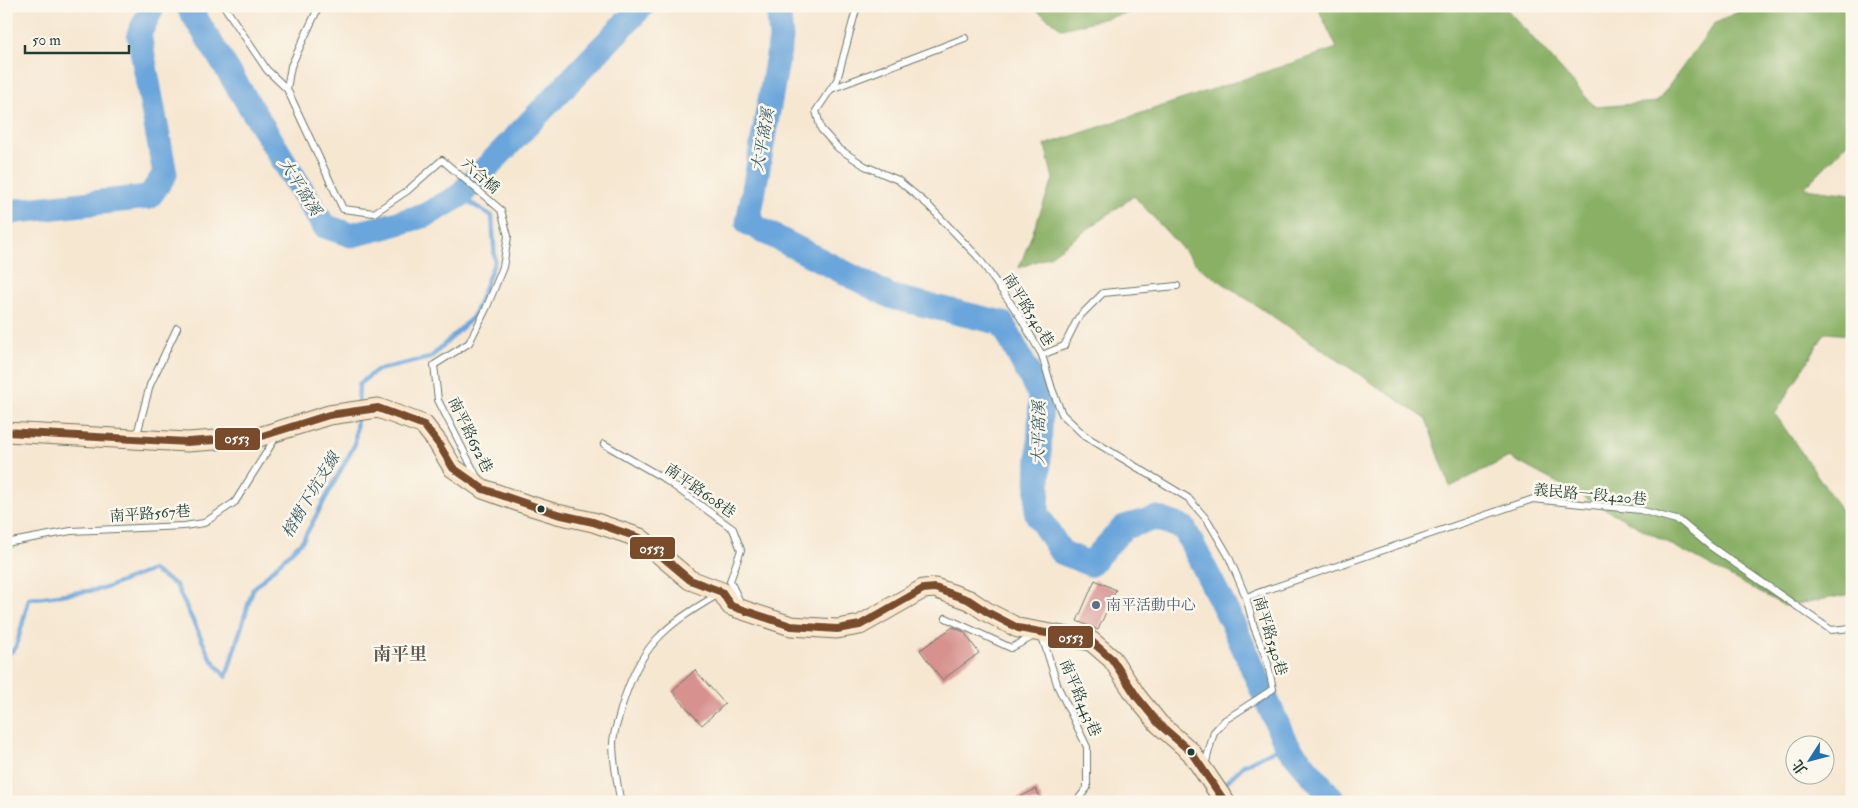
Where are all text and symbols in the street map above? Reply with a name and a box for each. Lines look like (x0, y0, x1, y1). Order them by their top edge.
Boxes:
scale bar (25, 22, 129, 54)
text: 50 m (32, 31, 61, 50)
water label: 大平窩溪 (748, 105, 779, 173)
street label: 六合橋 (457, 154, 503, 198)
water label: 大平窩溪 (275, 155, 326, 221)
street label: 南平路540巷 (998, 270, 1058, 350)
street label: 南平路652巷 (444, 394, 496, 476)
water label: 大平窩溪 (1028, 399, 1050, 465)
line badge: 0553 (214, 427, 261, 451)
text: 0553 (225, 430, 249, 447)
water label: 榕樹下坑支線 (278, 447, 345, 541)
street label: 南平路608巷 (661, 460, 739, 522)
street label: 義民路一段420巷 (1533, 481, 1647, 509)
street label: 南平路567巷 (109, 502, 191, 526)
unlabelled marker (536, 504, 546, 514)
line badge: 0553 (629, 536, 676, 560)
text: 0553 (640, 540, 664, 557)
street label: 南平路540巷 (1249, 594, 1291, 678)
place label: 南平活動中心 (1106, 596, 1196, 615)
marker: 南平活動中心 (1090, 599, 1102, 611)
line badge: 0553 (1047, 625, 1094, 649)
text: 0553 (1059, 629, 1083, 646)
district label: 南平里 (373, 643, 427, 666)
street label: 南平路443巷 (1055, 657, 1105, 739)
north arrow (1786, 736, 1836, 786)
unlabelled marker (1186, 747, 1196, 757)
text: 北 (1789, 757, 1811, 778)

